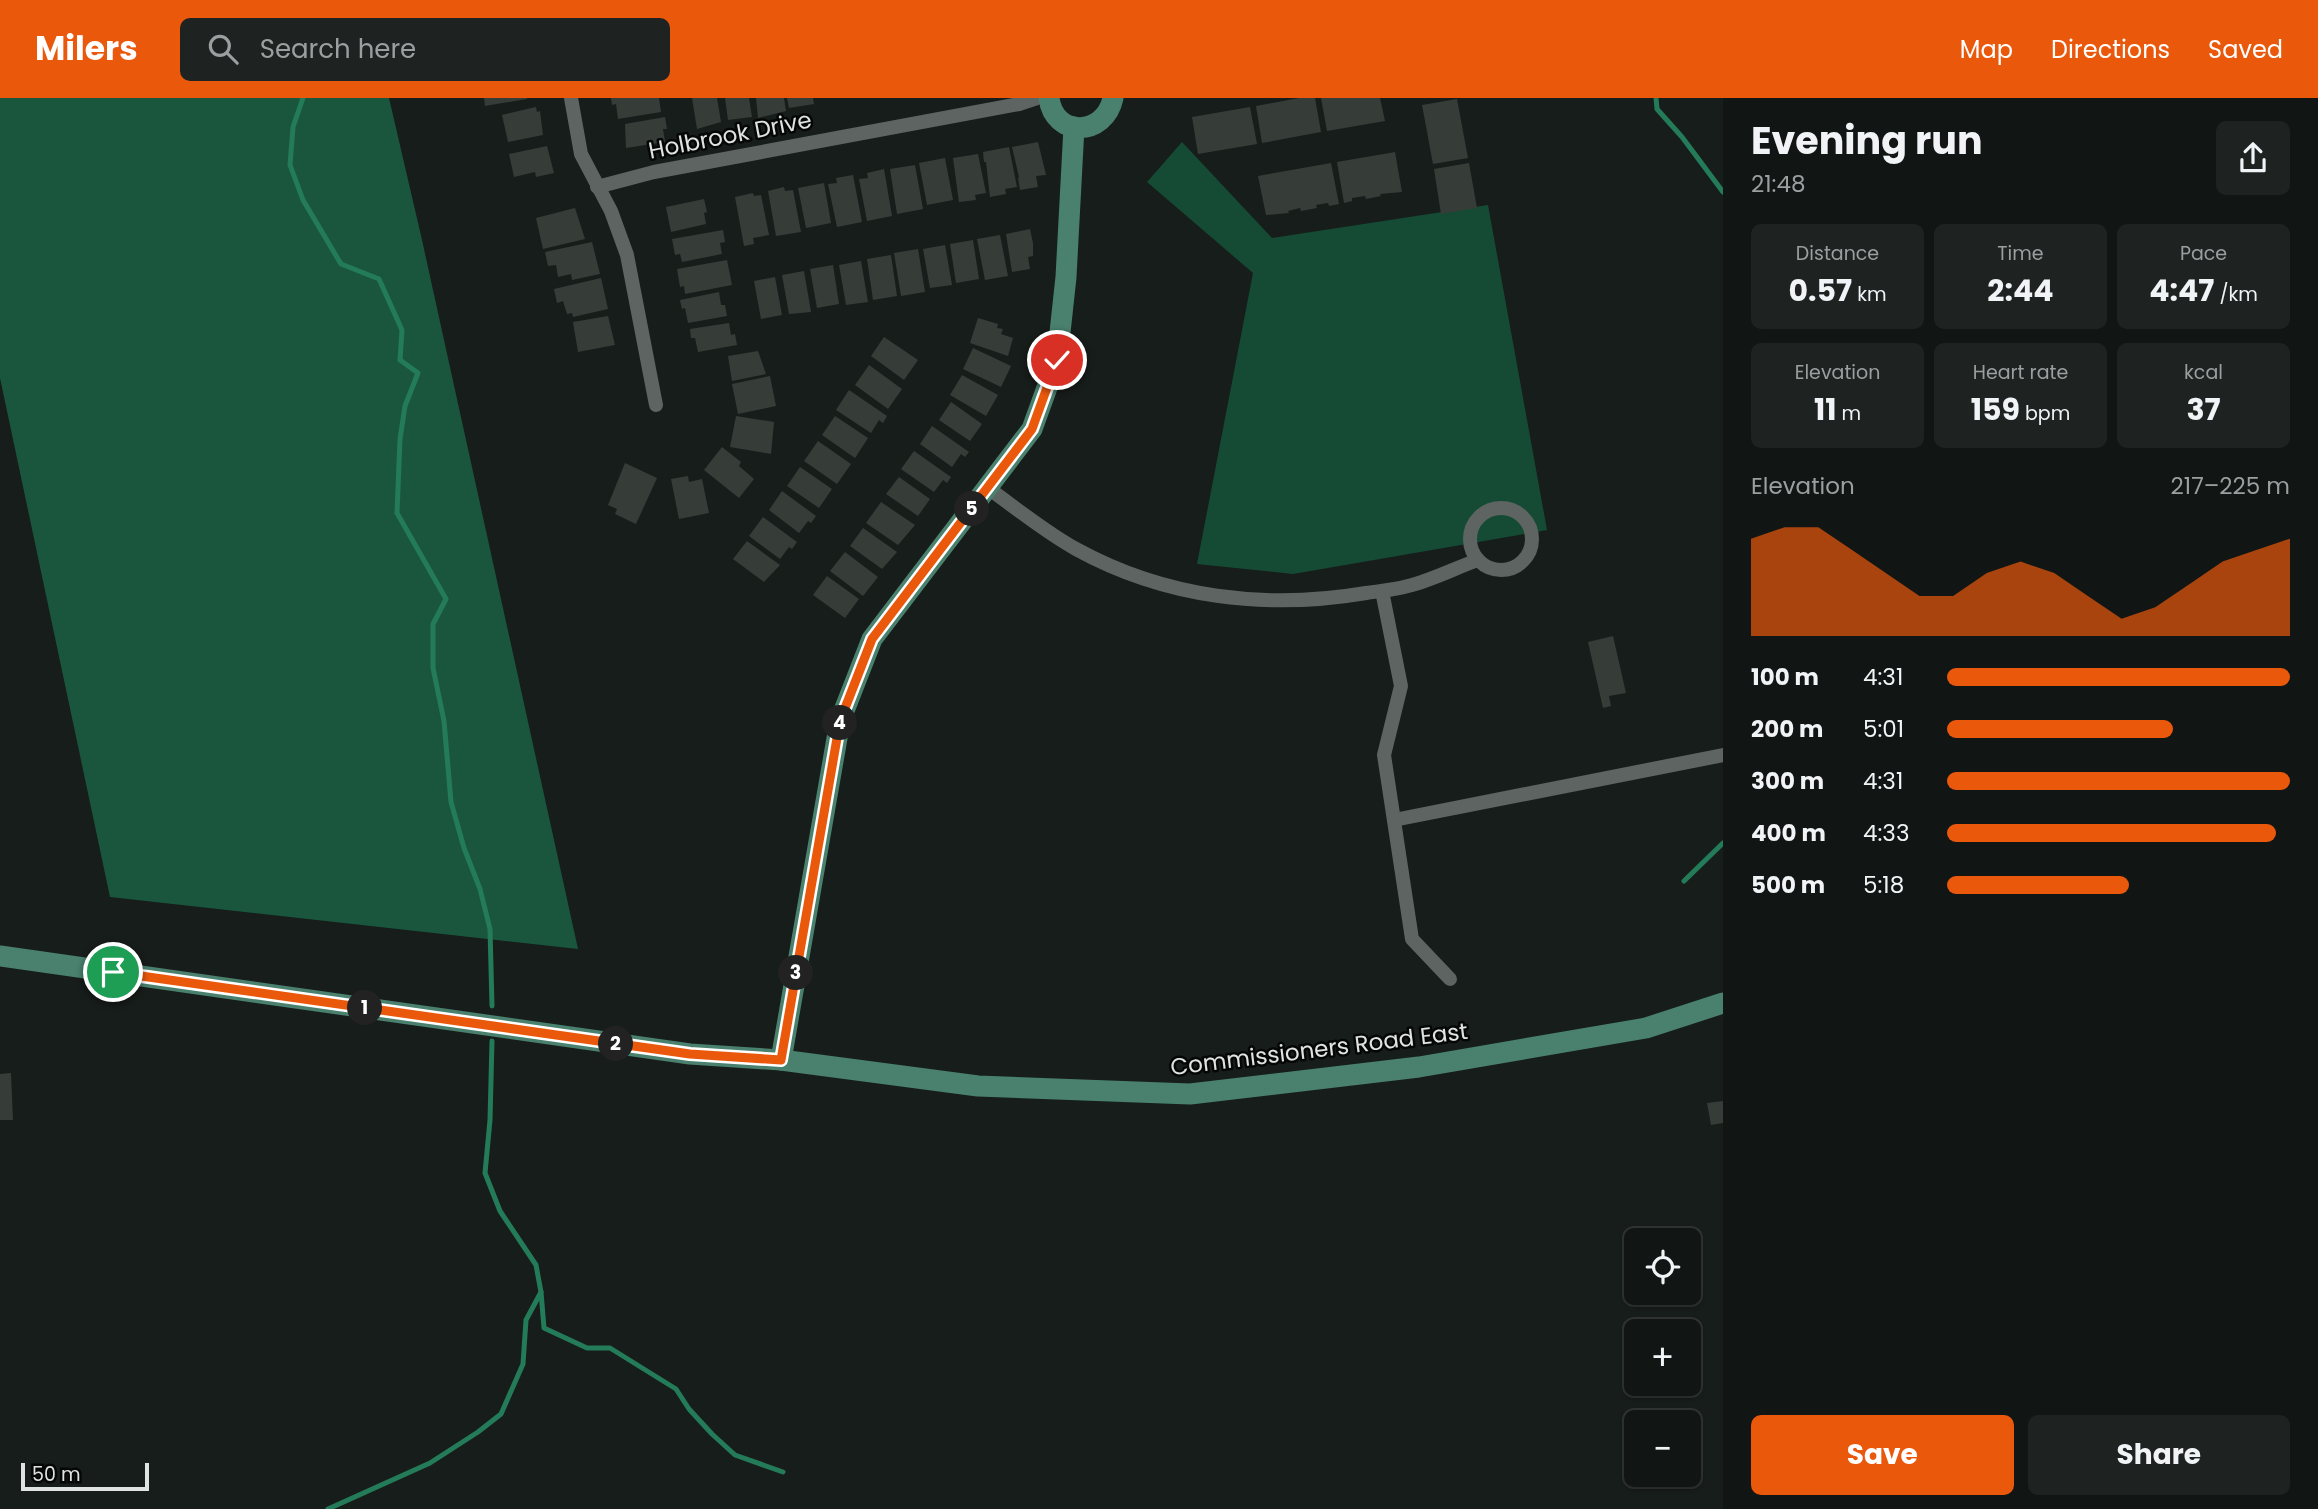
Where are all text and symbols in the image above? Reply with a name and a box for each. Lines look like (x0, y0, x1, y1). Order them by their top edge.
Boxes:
search box (180, 18, 670, 81)
text: Milers (35, 25, 138, 72)
icon: search (204, 30, 242, 68)
text: Search here (260, 31, 416, 67)
text: Map (1960, 33, 2013, 66)
text: Directions (2051, 33, 2170, 66)
text: Saved (2208, 33, 2283, 66)
street label: Holbrook Drive (646, 104, 814, 166)
text: Evening run (1751, 114, 1983, 167)
button: share (2216, 121, 2290, 195)
text: 21:48 (1751, 168, 1805, 200)
text: Distance (1796, 240, 1879, 267)
text: Time (1997, 240, 2044, 267)
text: Pace (2180, 240, 2227, 267)
text: 0.57 (1788, 269, 1852, 312)
text: 2:44 (1987, 269, 2054, 312)
text: 4:47 (2149, 269, 2214, 312)
text: km (1852, 281, 1887, 308)
text: /km (2214, 281, 2258, 308)
pin (1027, 330, 1087, 390)
icon: check (1038, 341, 1076, 379)
text: Elevation (1795, 359, 1880, 386)
text: Heart rate (1973, 359, 2068, 386)
text: kcal (2184, 359, 2223, 386)
text: 11 (1814, 388, 1836, 431)
text: 159 (1971, 388, 2020, 431)
text: 37 (2186, 388, 2221, 431)
text: m (1836, 400, 1861, 427)
text: bpm (2020, 400, 2070, 427)
text: Elevation (1751, 470, 1855, 502)
text: 217–225 m (2171, 470, 2290, 502)
pin: 5 (954, 492, 990, 526)
text: 5 (965, 495, 978, 522)
text: 100 m (1751, 661, 1819, 693)
text: 4:31 (1863, 661, 1903, 693)
pin: 4 (822, 706, 858, 740)
text: 4 (833, 709, 846, 736)
text: 200 m (1751, 713, 1823, 745)
text: 5:01 (1863, 713, 1904, 745)
text: 300 m (1751, 765, 1824, 797)
text: 4:31 (1863, 765, 1903, 797)
text: 400 m (1751, 817, 1826, 849)
text: 4:33 (1863, 817, 1909, 849)
text: 500 m (1751, 869, 1825, 901)
text: 5:18 (1863, 869, 1904, 901)
pin (83, 942, 143, 1002)
icon: arrive (94, 953, 132, 991)
pin: 3 (778, 956, 814, 990)
text: 3 (790, 959, 801, 986)
pin: 1 (348, 990, 382, 1026)
text: 1 (361, 994, 368, 1021)
street label: Commissioners Road East (1169, 1015, 1469, 1083)
pin: 2 (598, 1026, 634, 1062)
text: 2 (610, 1030, 621, 1057)
map controls (1624, 1228, 1701, 1487)
button: locate (1624, 1228, 1701, 1305)
button: + (1624, 1319, 1701, 1396)
button: − (1624, 1410, 1701, 1487)
button: Save (1751, 1415, 2014, 1495)
button: Share (2028, 1415, 2290, 1495)
scale bar (21, 1460, 149, 1492)
text: 50 m (32, 1461, 81, 1488)

